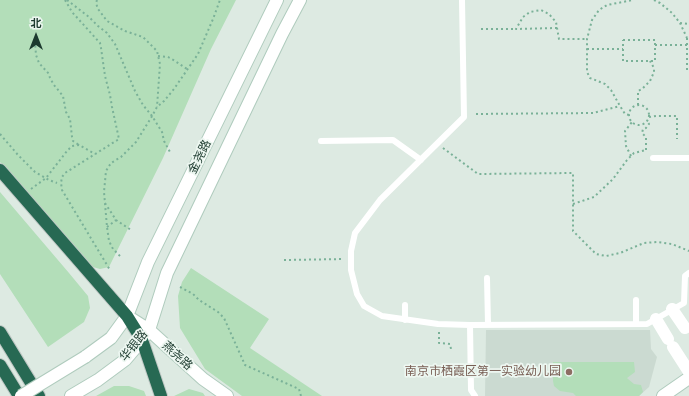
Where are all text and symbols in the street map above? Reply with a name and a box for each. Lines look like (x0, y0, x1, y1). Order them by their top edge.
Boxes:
north arrow (16, 16, 56, 56)
text: 北 (31, 17, 42, 30)
street label: 金尧路 (186, 138, 214, 176)
street label: 华银路 (117, 327, 151, 365)
street label: 燕尧路 (159, 339, 195, 373)
place label: 南京市栖霞区第一实验幼儿园 (405, 365, 561, 379)
marker: 南京市栖霞区第一实验幼儿园 (564, 367, 574, 377)

